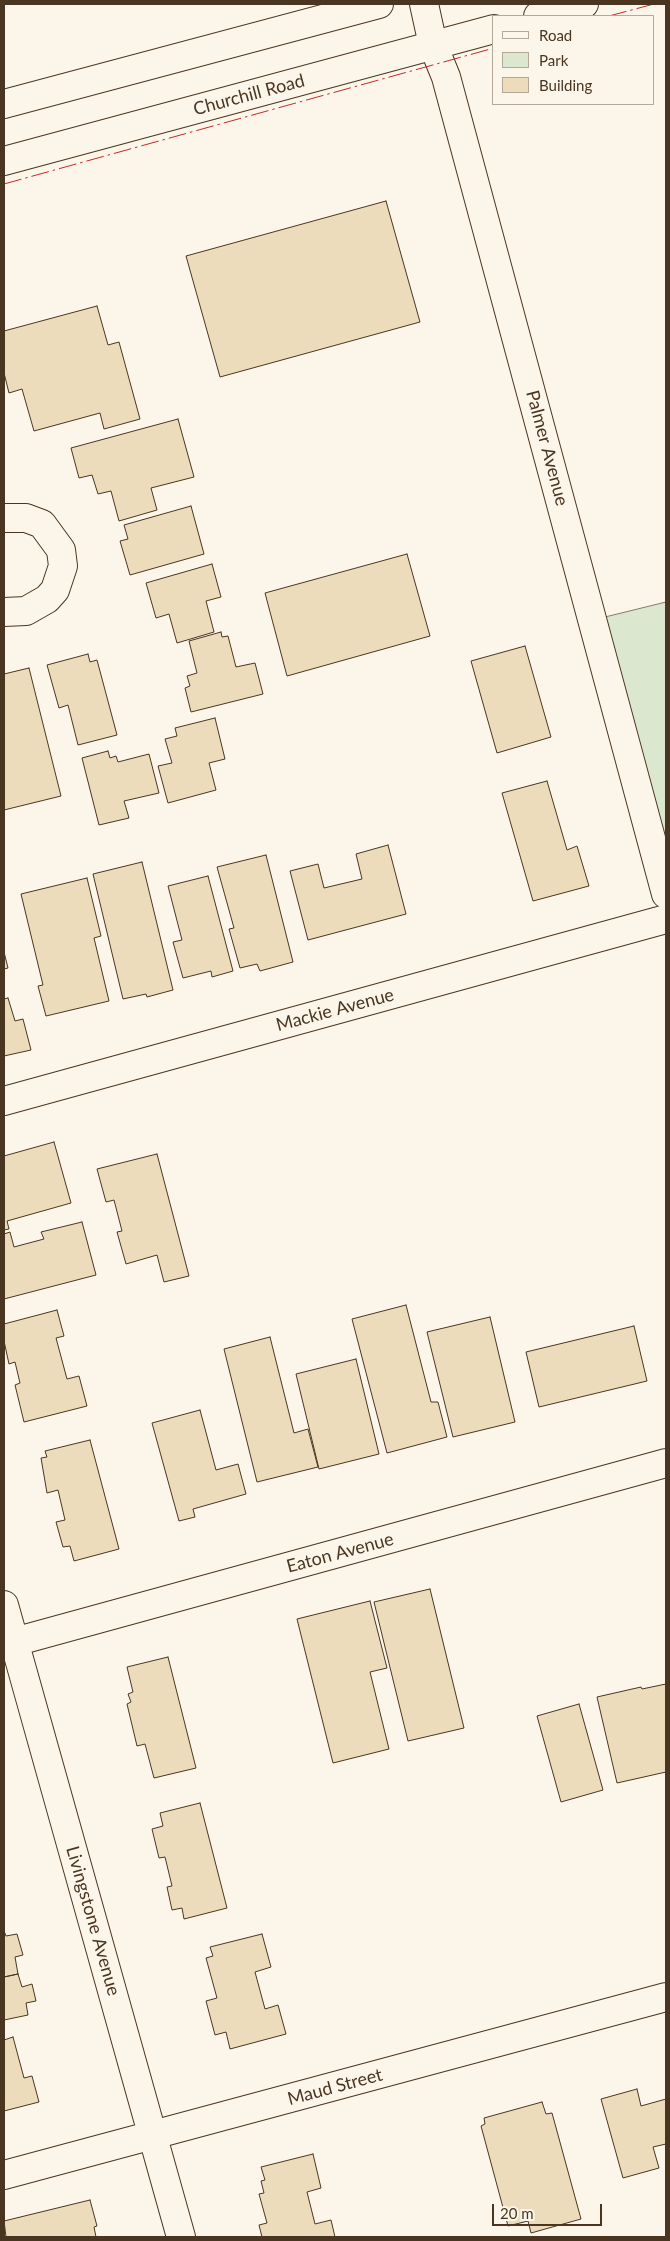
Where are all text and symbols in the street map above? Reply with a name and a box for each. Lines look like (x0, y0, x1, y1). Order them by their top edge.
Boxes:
legend (492, 15, 655, 105)
text: Road (539, 26, 572, 44)
text: Park (539, 51, 568, 69)
street label: Churchill Road (191, 70, 307, 120)
text: Building (539, 76, 592, 94)
street label: Palmer Avenue (521, 388, 573, 508)
street label: Mackie Avenue (274, 984, 396, 1036)
street label: Eaton Avenue (284, 1528, 396, 1578)
street label: Livingstone Avenue (61, 1844, 125, 1998)
street label: Maud Street (285, 2064, 385, 2110)
scale bar (495, 2194, 605, 2226)
text: 20 m (500, 2204, 534, 2222)

